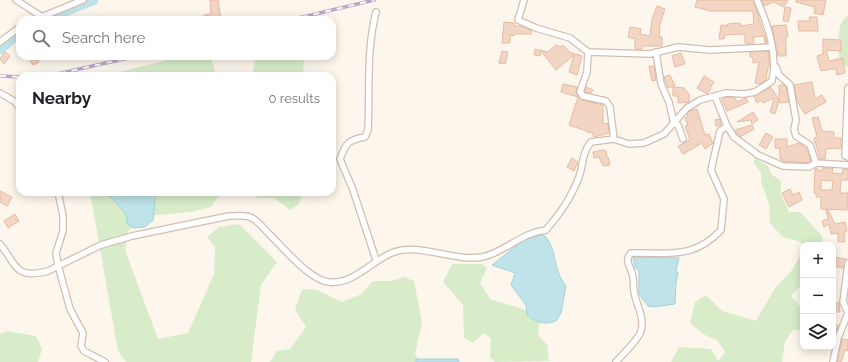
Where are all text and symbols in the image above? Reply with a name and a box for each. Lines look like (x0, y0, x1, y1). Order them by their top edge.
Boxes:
search box (16, 16, 336, 60)
icon: search (30, 27, 52, 49)
text: Search here (62, 29, 145, 47)
text: Nearby (32, 88, 91, 108)
text: 0 results (269, 91, 320, 106)
map controls (800, 242, 836, 350)
button: + (800, 242, 836, 278)
button: − (800, 278, 836, 314)
button: layers (800, 314, 836, 350)

